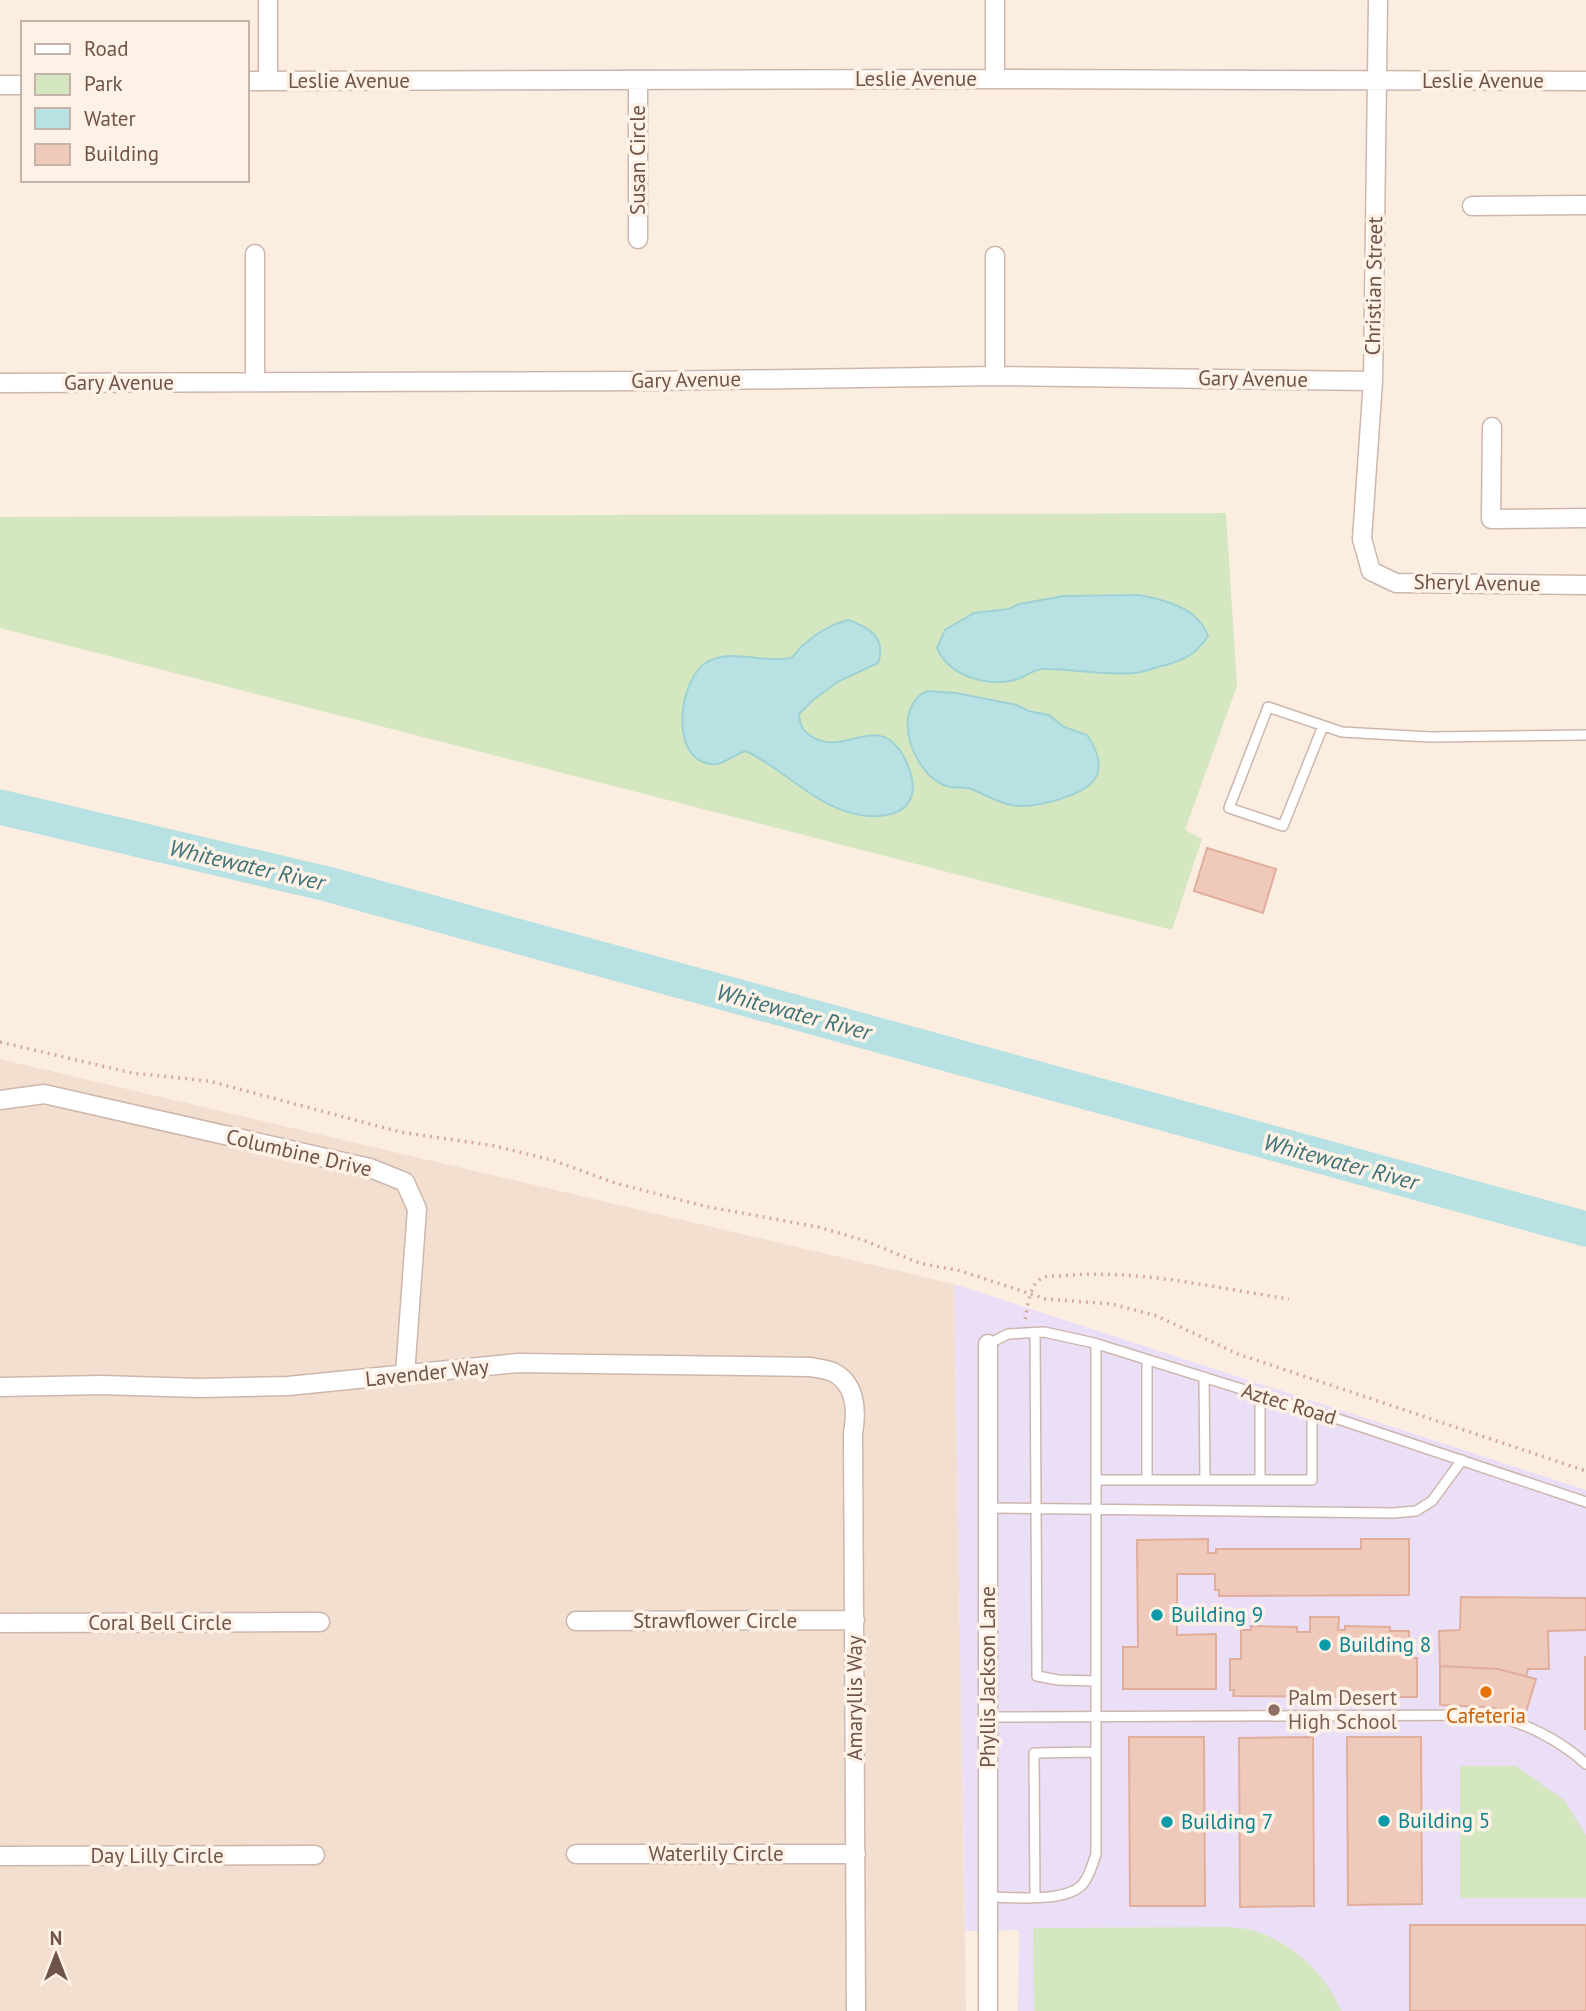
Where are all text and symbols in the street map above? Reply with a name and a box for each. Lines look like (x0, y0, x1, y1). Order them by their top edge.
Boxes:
legend (21, 21, 248, 182)
text: Road (84, 35, 128, 62)
street label: Leslie Avenue (855, 65, 977, 92)
street label: Leslie Avenue (288, 67, 410, 94)
street label: Leslie Avenue (1422, 67, 1544, 94)
text: Park (84, 70, 123, 97)
text: Water (84, 105, 136, 132)
street label: Susan Circle (624, 105, 651, 215)
text: Building (84, 140, 159, 167)
street label: Christian Street (1359, 216, 1388, 356)
street label: Gary Avenue (1198, 364, 1308, 393)
street label: Gary Avenue (631, 365, 741, 394)
street label: Gary Avenue (64, 369, 174, 396)
street label: Sheryl Avenue (1413, 568, 1541, 597)
water label: Whitewater River (166, 832, 329, 897)
water label: Whitewater River (713, 977, 876, 1047)
street label: Columbine Drive (224, 1123, 375, 1182)
water label: Whitewater River (1260, 1127, 1423, 1197)
street label: Lavender Way (364, 1353, 490, 1392)
street label: Aztec Road (1239, 1376, 1340, 1431)
street label: Phyllis Jackson Lane (974, 1586, 1001, 1768)
place label: Building 9 (1171, 1601, 1263, 1628)
street label: Strawflower Circle (633, 1607, 797, 1634)
marker: Building 9 (1149, 1607, 1165, 1623)
street label: Coral Bell Circle (88, 1609, 232, 1636)
place label: Building 8 (1339, 1631, 1431, 1658)
street label: Amaryllis Way (841, 1635, 868, 1761)
marker: Building 8 (1317, 1637, 1333, 1653)
place label: Palm Desert High School (1288, 1684, 1397, 1735)
marker: Cafeteria (1478, 1684, 1494, 1700)
marker: Palm Desert High School (1266, 1702, 1282, 1718)
place label: Cafeteria (1446, 1702, 1526, 1729)
place label: Building 5 (1398, 1807, 1490, 1834)
place label: Building 7 (1181, 1808, 1273, 1835)
marker: Building 5 (1376, 1813, 1392, 1829)
marker: Building 7 (1159, 1814, 1175, 1830)
street label: Waterlily Circle (648, 1840, 784, 1867)
street label: Day Lilly Circle (90, 1842, 224, 1869)
north arrow (21, 1920, 91, 1990)
text: N (50, 1926, 62, 1950)

